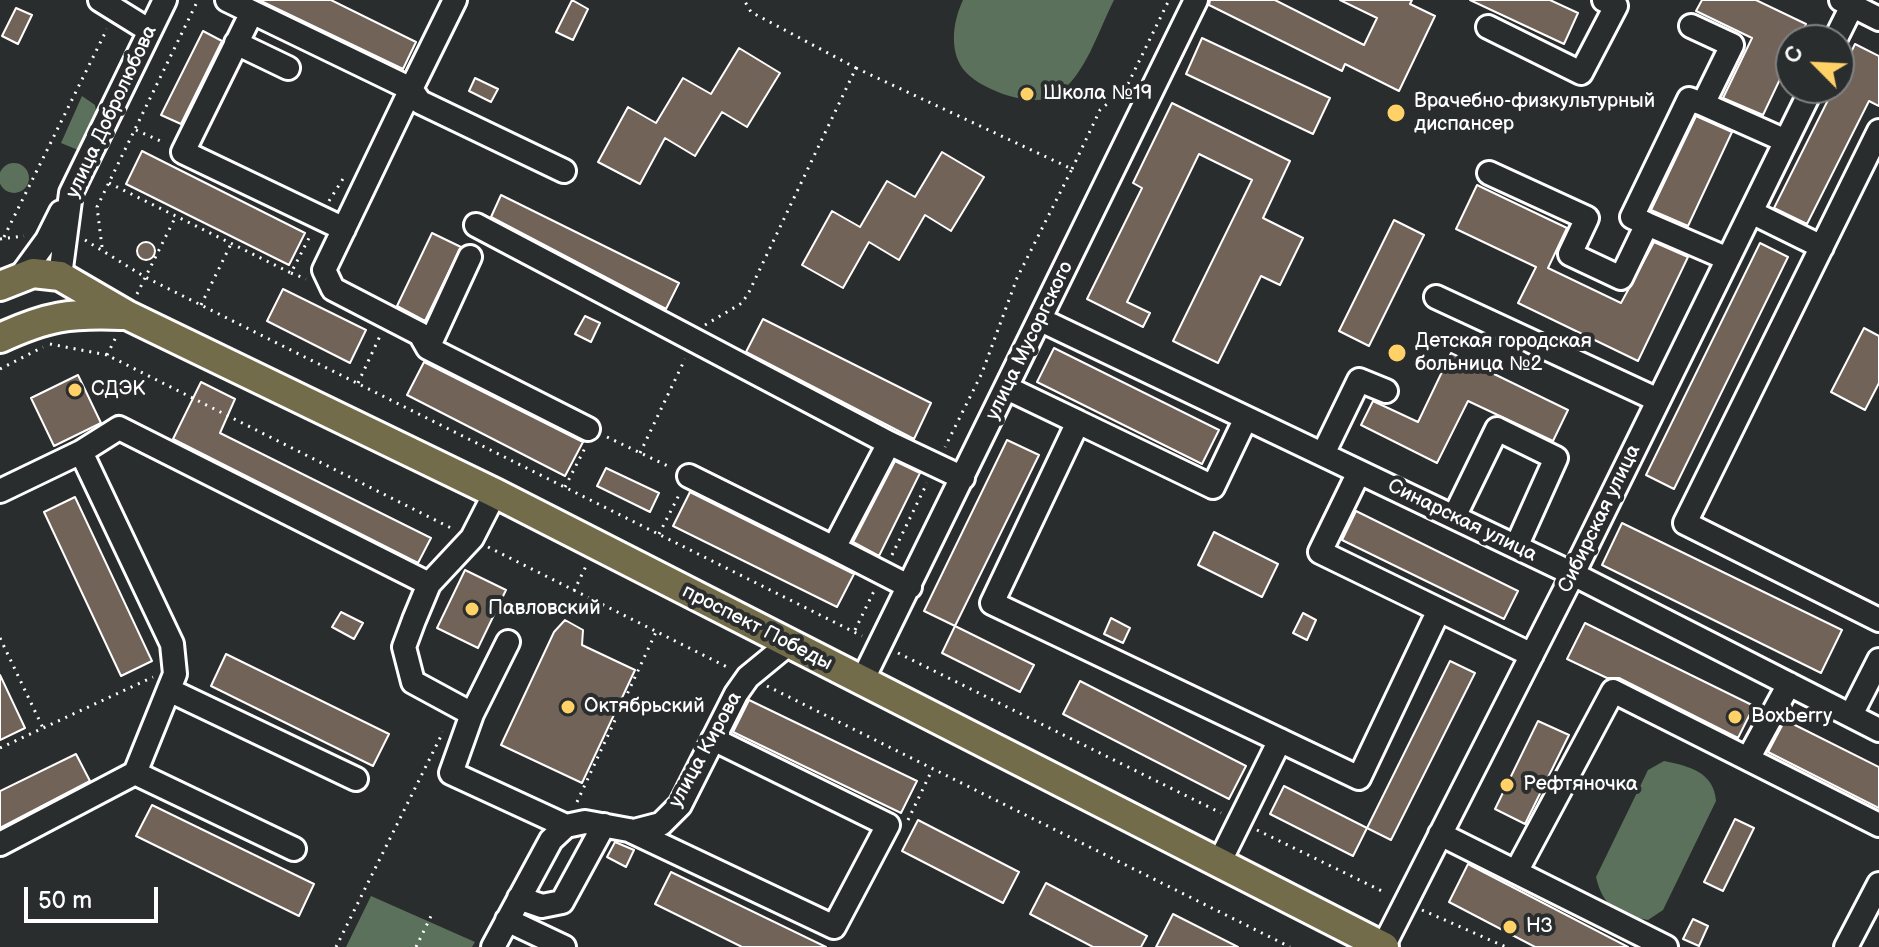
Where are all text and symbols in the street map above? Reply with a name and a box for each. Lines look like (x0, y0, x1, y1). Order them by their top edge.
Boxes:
street label: улица Добролюбова (61, 22, 163, 202)
north arrow (1775, 24, 1855, 104)
text: С (1779, 42, 1810, 67)
place label: Школа №19 (1043, 82, 1152, 106)
marker: Школа №19 (1018, 85, 1036, 103)
place label: Врачебно-физкультурный диспансер (1414, 90, 1655, 137)
marker: Врачебно-физкультурный диспансер (1385, 102, 1407, 124)
street label: улица Мусоргского (981, 258, 1079, 424)
place label: Детская городская больница №2 (1415, 330, 1592, 377)
marker: Детская городская больница №2 (1386, 342, 1408, 364)
place label: СДЭК (91, 378, 145, 402)
marker: СДЭК (66, 381, 84, 399)
street label: Сибирская улица (1554, 441, 1646, 597)
street label: Синарская улица (1384, 475, 1540, 567)
street label: проспект Победы (678, 580, 836, 676)
place label: Павловский (488, 597, 601, 621)
marker: Павловский (463, 600, 481, 618)
street label: улица Кирова (664, 688, 748, 812)
place label: Октябрьский (584, 695, 705, 719)
marker: Октябрьский (559, 698, 577, 716)
place label: Boxberry (1751, 705, 1832, 729)
marker: Boxberry (1726, 708, 1744, 726)
place label: Рефтяночка (1523, 773, 1638, 797)
marker: Рефтяночка (1498, 776, 1516, 794)
scale bar (28, 871, 162, 921)
text: 50 m (38, 886, 92, 915)
place label: НЗ (1526, 915, 1553, 939)
marker: НЗ (1501, 918, 1519, 936)

